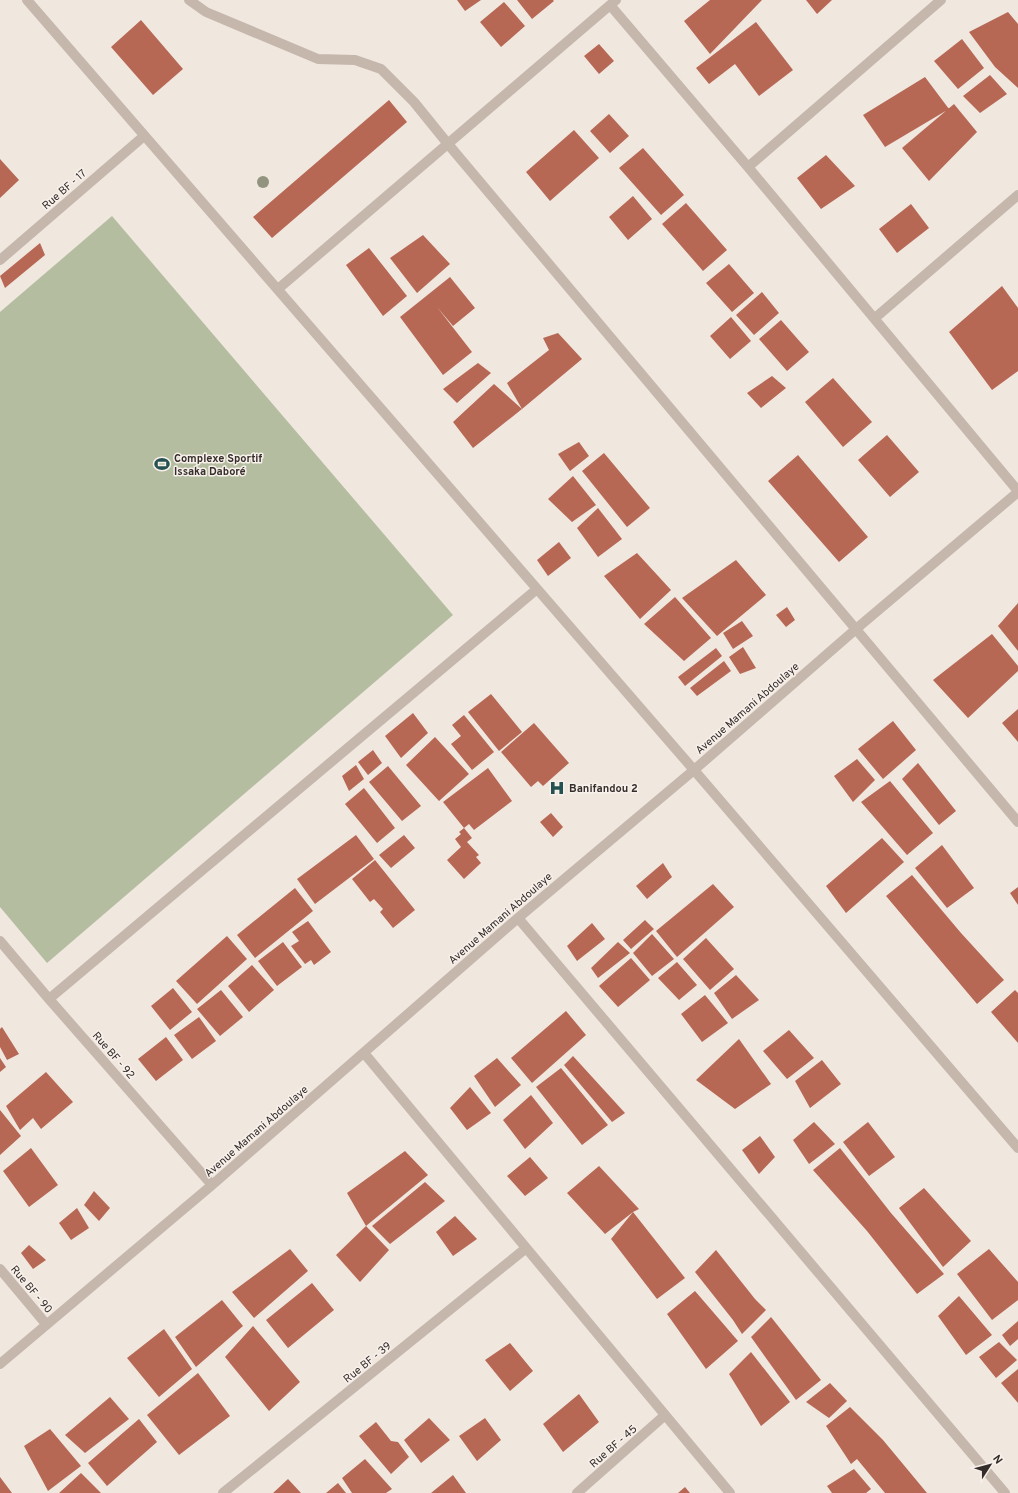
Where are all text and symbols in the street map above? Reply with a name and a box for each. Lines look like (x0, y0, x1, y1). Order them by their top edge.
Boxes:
street label: Rue BF - 17 (39, 166, 90, 213)
place label: Complexe Sportif Issaka Daboré (174, 452, 262, 479)
sports icon: Complexe Sportif Issaka Daboré (153, 455, 171, 473)
street label: Avenue Mamani Abdoulaye (693, 660, 802, 758)
hospital icon: Banifandou 2 (548, 779, 566, 797)
place label: Banifandou 2 (569, 782, 638, 796)
street label: Avenue Mamani Abdoulaye (446, 870, 555, 968)
street label: Rue BF - 92 (89, 1029, 138, 1082)
street label: Avenue Mamani Abdoulaye (202, 1083, 311, 1181)
street label: Rue BF - 90 (7, 1263, 55, 1316)
street label: Rue BF - 39 (341, 1339, 394, 1386)
street label: Rue BF - 45 (587, 1422, 640, 1471)
north arrow (970, 1445, 1010, 1485)
text: N (989, 1452, 1005, 1467)

